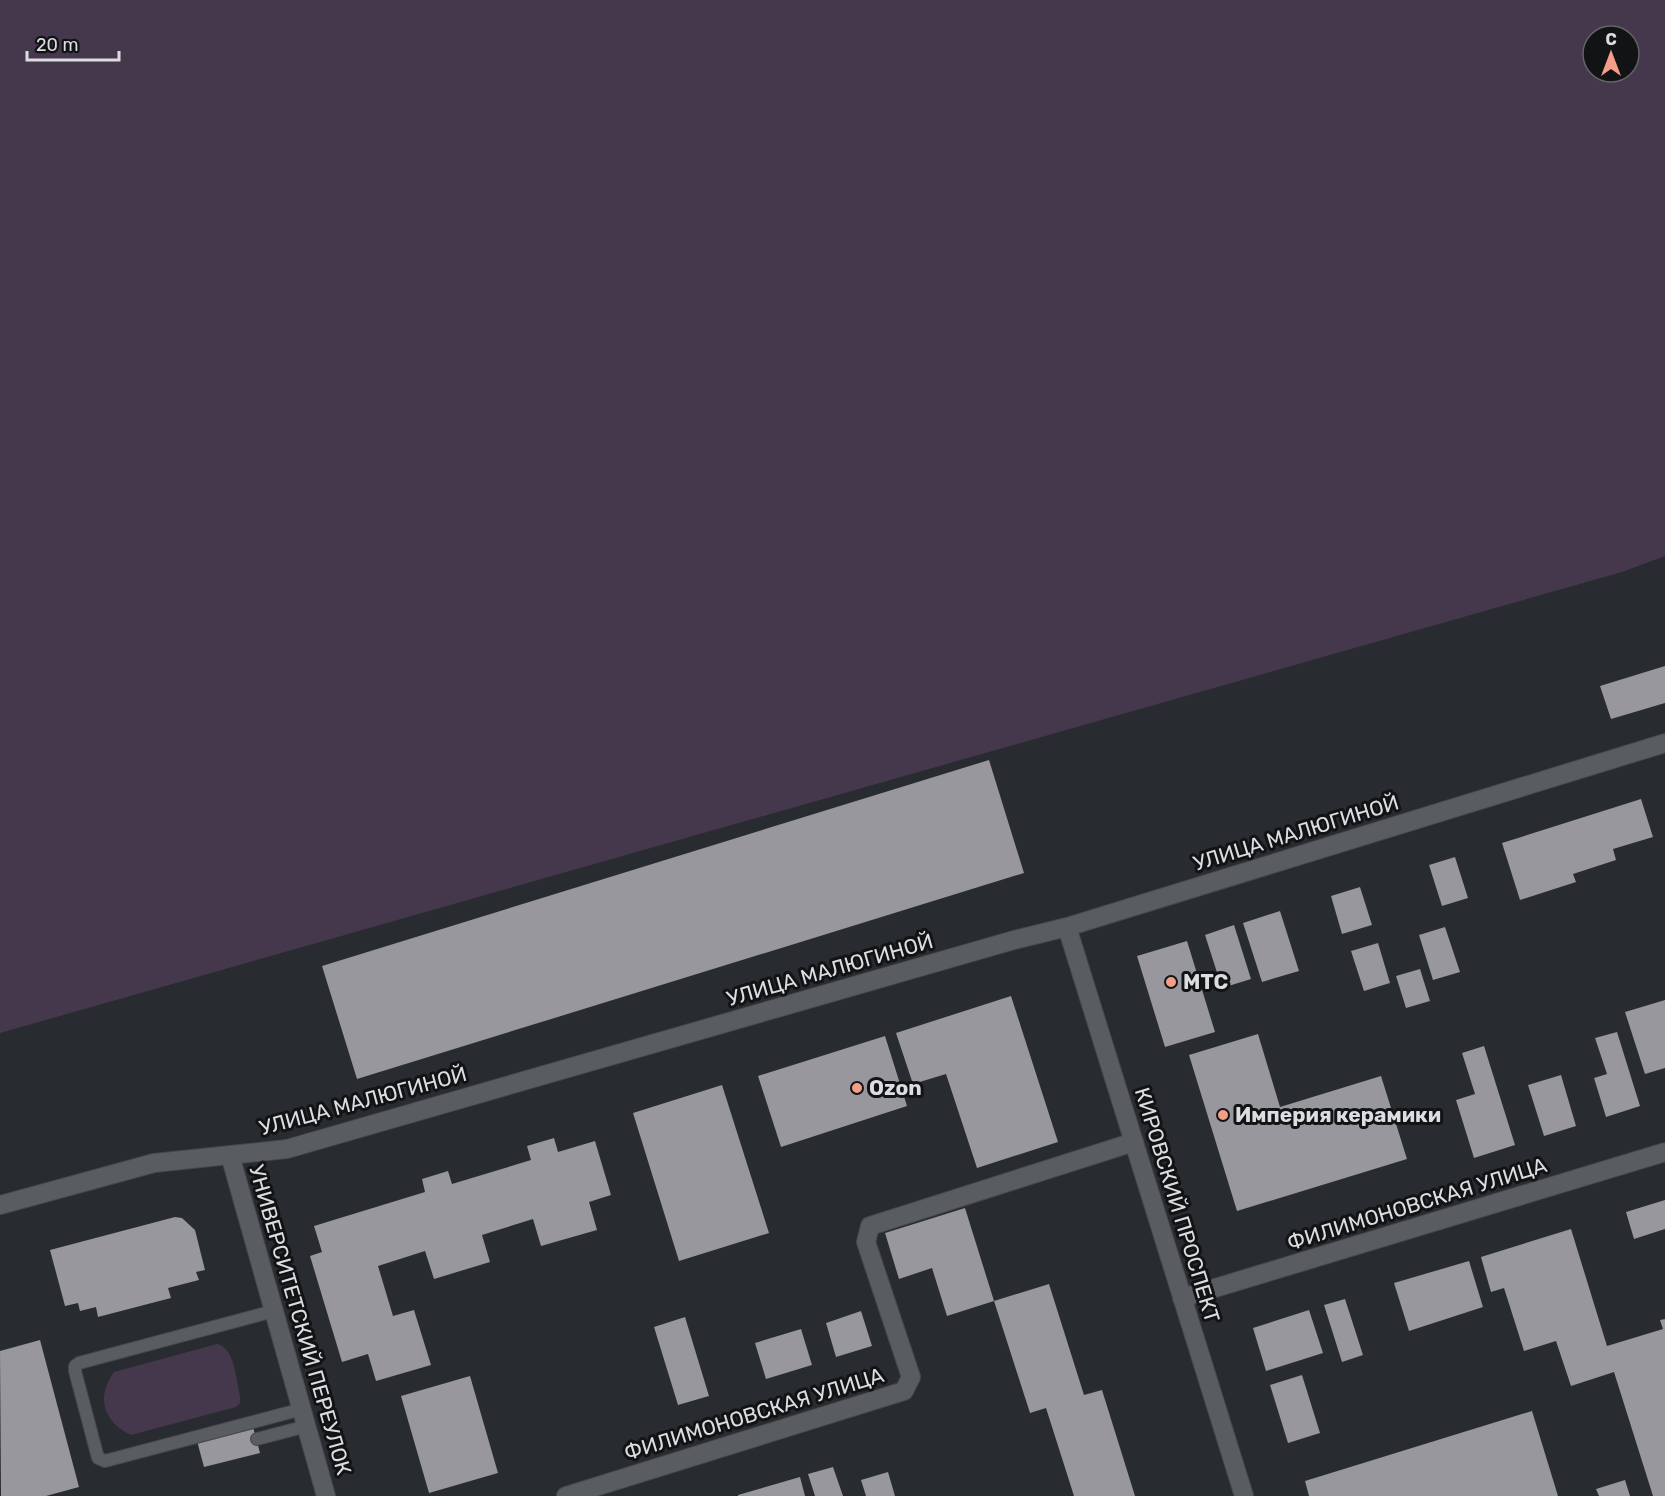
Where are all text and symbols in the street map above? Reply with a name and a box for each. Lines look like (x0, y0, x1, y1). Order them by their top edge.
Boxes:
scale bar (27, 24, 118, 62)
north arrow (1581, 24, 1641, 84)
text: С (1605, 30, 1617, 49)
text: 20 m (36, 34, 78, 56)
street label: УЛИЦА МАЛЮГИНОЙ (1190, 789, 1402, 876)
street label: УЛИЦА МАЛЮГИНОЙ (724, 928, 936, 1011)
place label: МТС (1183, 969, 1229, 994)
marker: МТС (1164, 975, 1178, 989)
street label: УЛИЦА МАЛЮГИНОЙ (256, 1061, 469, 1140)
place label: Ozon (869, 1075, 922, 1100)
marker: Ozon (850, 1081, 864, 1095)
street label: КИРОВСКИЙ ПРОСПЕКТ (1130, 1084, 1225, 1325)
place label: Империя керамики (1235, 1102, 1441, 1127)
marker: Империя керамики (1216, 1108, 1230, 1122)
street label: ФИЛИМОНОВСКАЯ УЛИЦА (1284, 1152, 1550, 1255)
street label: УНИВЕРСИТЕТСКИЙ ПЕРЕУЛОК (244, 1162, 357, 1478)
street label: ФИЛИМОНОВСКАЯ УЛИЦА (621, 1362, 887, 1465)

